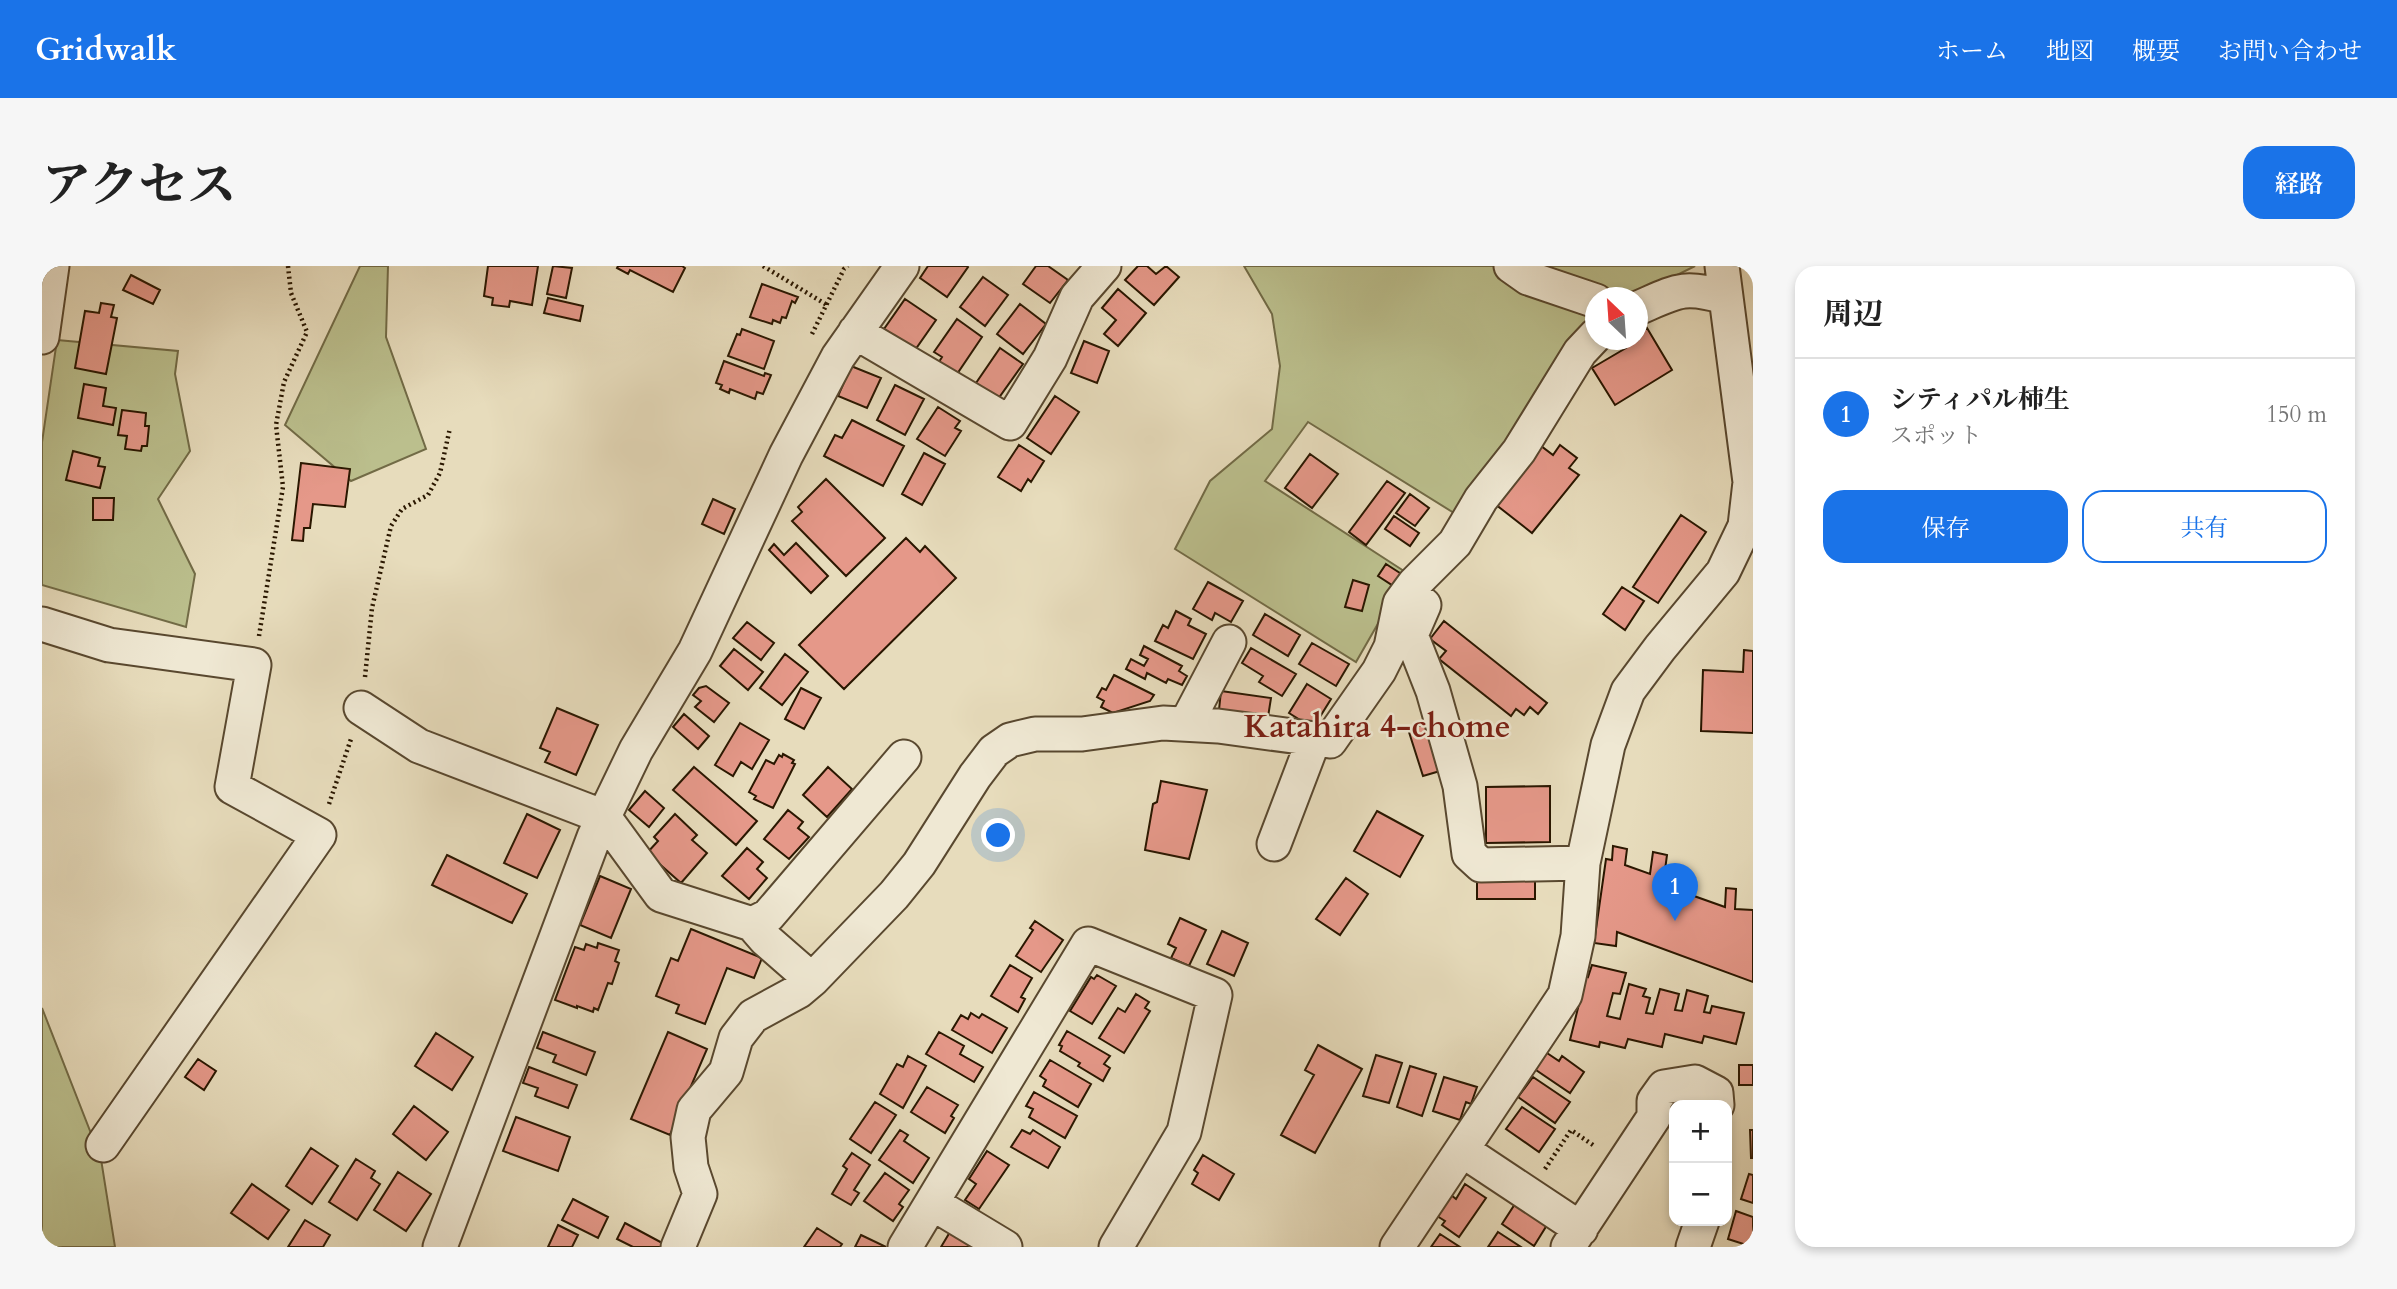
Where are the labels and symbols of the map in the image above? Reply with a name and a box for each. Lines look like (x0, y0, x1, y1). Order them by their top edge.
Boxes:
north arrow (1585, 287, 1648, 350)
district label: Katahira 4-chome (1243, 705, 1511, 749)
your location (981, 818, 1015, 852)
pin: 1 (1652, 863, 1698, 921)

